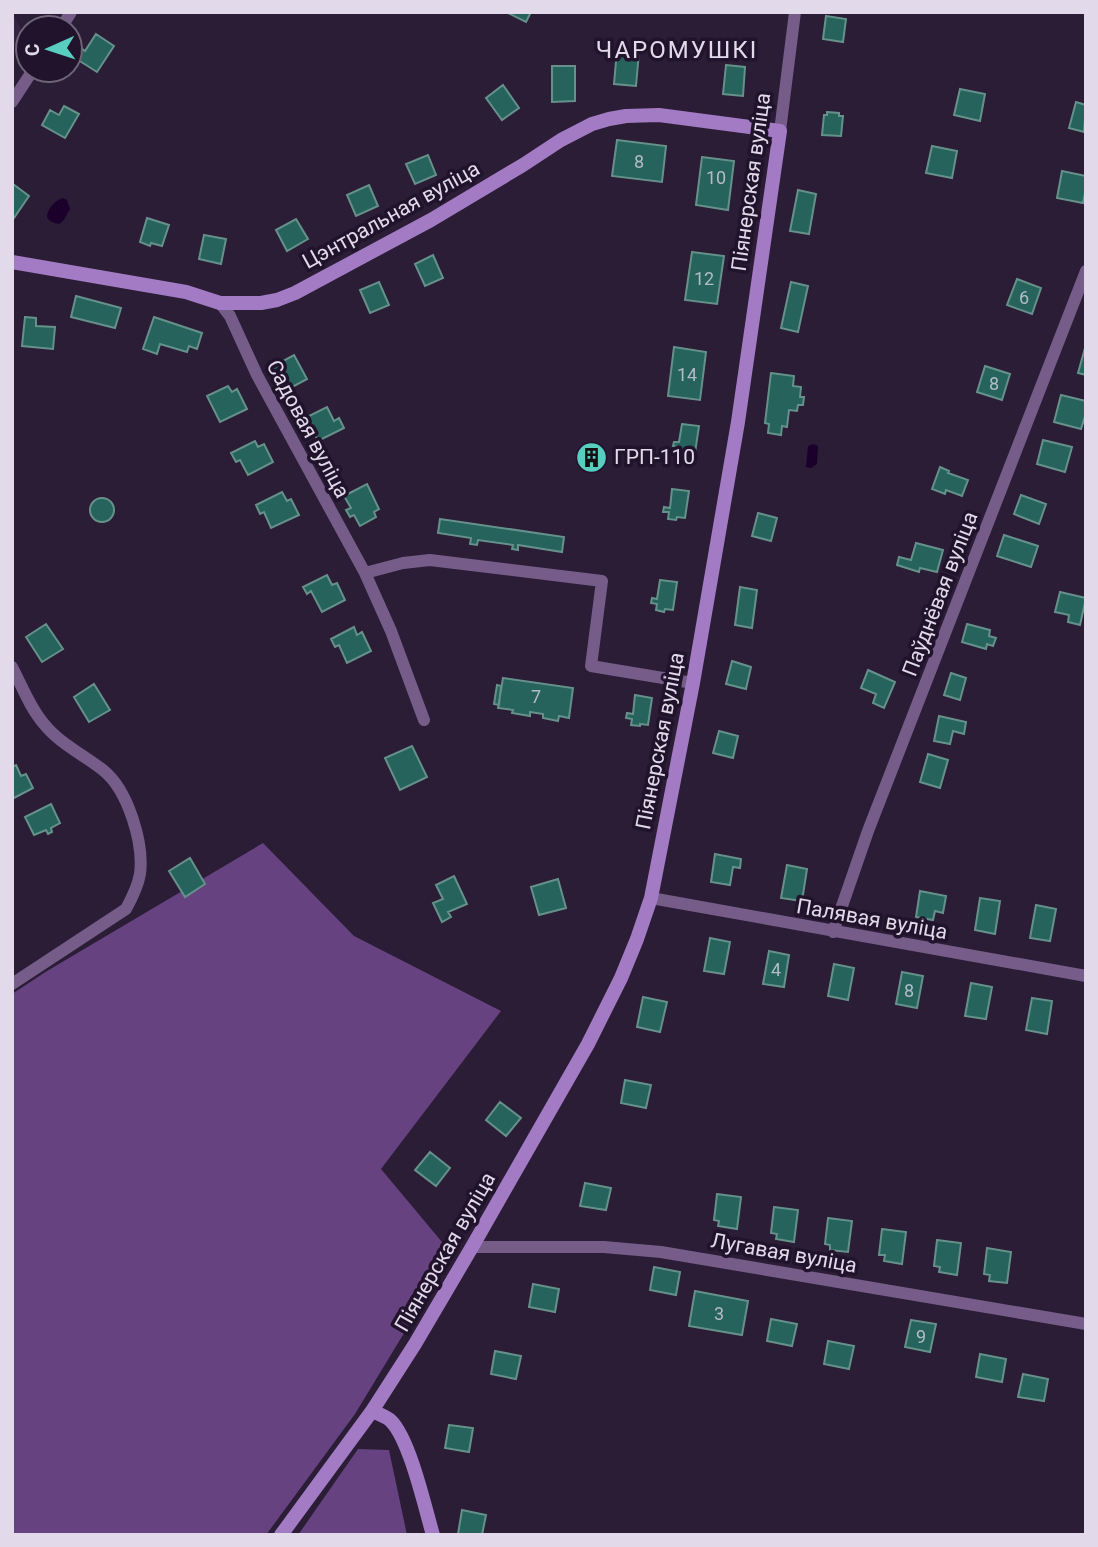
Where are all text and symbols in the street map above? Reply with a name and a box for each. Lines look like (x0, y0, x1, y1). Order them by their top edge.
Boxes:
north arrow (14, 14, 84, 84)
district label: ЧАРОМУШКІ (596, 36, 758, 64)
text: С (21, 43, 44, 57)
street label: Піянерская вуліца (727, 91, 775, 273)
house number: 8 (634, 151, 644, 172)
street label: Цэнтральная вуліца (298, 156, 484, 274)
house number: 10 (706, 167, 726, 188)
house number: 12 (694, 268, 714, 289)
house number: 6 (1019, 287, 1029, 308)
street label: Садовая вуліца (262, 356, 354, 502)
house number: 14 (677, 364, 697, 385)
house number: 8 (989, 373, 999, 394)
building icon: ГРП-110 (574, 440, 608, 474)
place label: ГРП-110 (614, 445, 695, 469)
street label: Паўднёвая вуліца (898, 508, 982, 680)
street label: Піянерская вуліца (631, 651, 689, 831)
house number: 7 (531, 686, 541, 707)
street label: Палявая вуліца (795, 894, 949, 944)
house number: 4 (771, 959, 781, 980)
house number: 8 (904, 980, 914, 1001)
street label: Піянерская вуліца (390, 1168, 500, 1336)
street label: Лугавая вуліца (709, 1228, 859, 1278)
house number: 3 (714, 1303, 724, 1324)
house number: 9 (916, 1326, 926, 1347)

